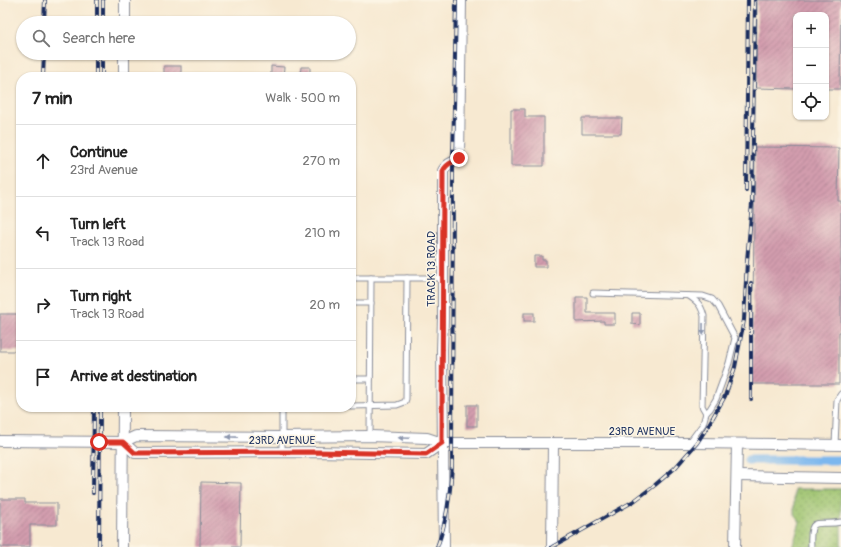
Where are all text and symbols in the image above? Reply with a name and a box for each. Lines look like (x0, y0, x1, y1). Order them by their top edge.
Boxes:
map controls (793, 12, 829, 120)
button: + (793, 12, 829, 48)
search box (16, 16, 356, 60)
icon: search (30, 27, 52, 49)
text: Search here (62, 29, 135, 48)
button: − (793, 48, 829, 84)
button: locate (793, 84, 829, 120)
text: 7 min (32, 88, 72, 109)
text: Walk · 500 m (265, 90, 340, 106)
text: Continue (70, 143, 128, 162)
route end (450, 149, 468, 167)
icon: ahead (32, 150, 54, 172)
text: 270 m (303, 153, 340, 169)
text: 23rd Avenue (70, 162, 138, 178)
text: Turn left (70, 215, 126, 234)
icon: left (32, 222, 54, 244)
text: 210 m (304, 225, 340, 241)
street label: TRACK 13 ROAD (425, 231, 438, 307)
text: Track 13 Road (70, 234, 144, 250)
text: Turn right (70, 287, 131, 306)
icon: right (32, 294, 54, 316)
text: 20 m (309, 297, 340, 313)
text: Track 13 Road (70, 306, 144, 322)
one-way arrow (700, 323, 706, 336)
icon: arrive (32, 366, 54, 388)
text: Arrive at destination (70, 367, 197, 386)
street label: 23RD AVENUE (609, 425, 675, 438)
route start (90, 433, 108, 451)
one-way arrow (225, 434, 238, 440)
street label: 23RD AVENUE (249, 434, 315, 447)
one-way arrow (398, 434, 410, 441)

